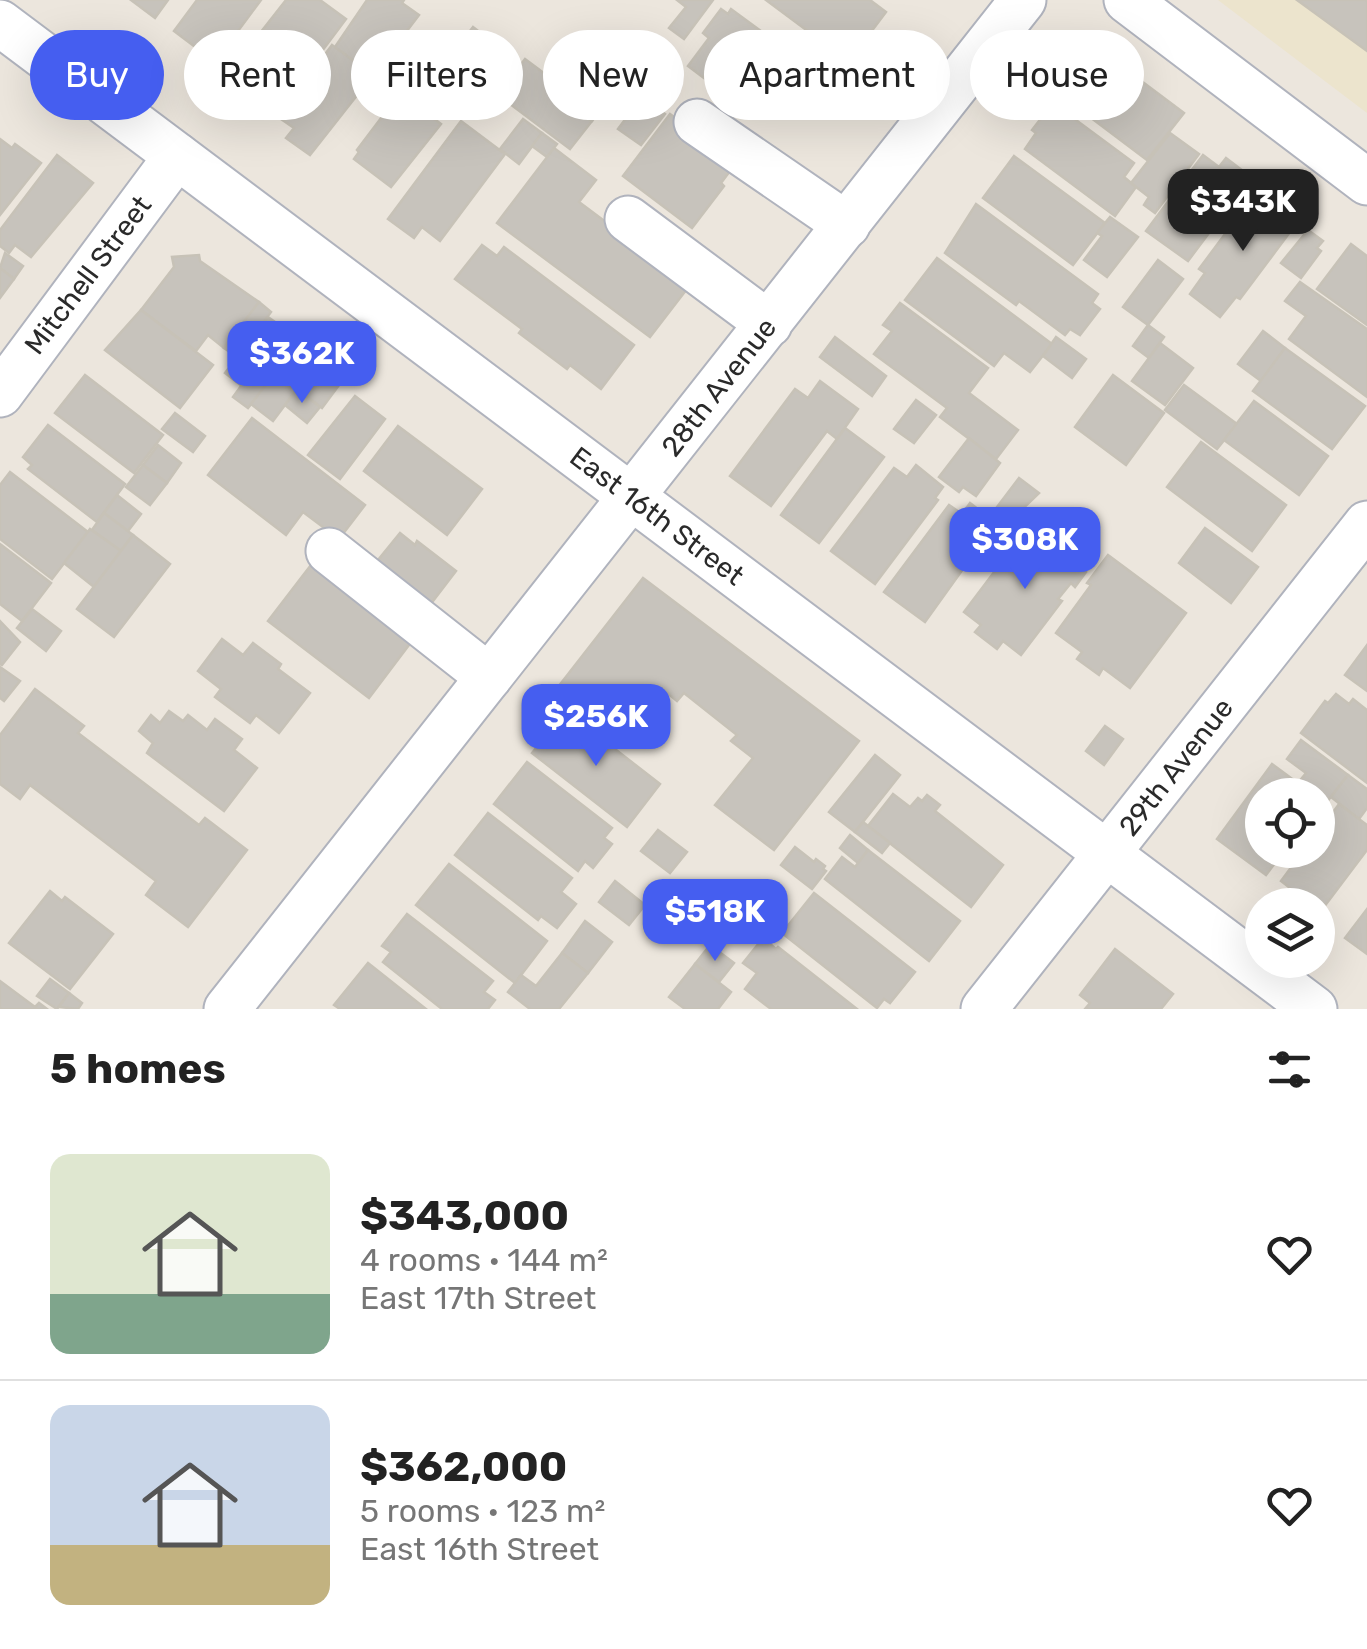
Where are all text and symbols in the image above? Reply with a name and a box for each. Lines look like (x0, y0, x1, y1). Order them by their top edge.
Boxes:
chip: Buy (30, 30, 164, 120)
chip: Rent (184, 30, 331, 120)
chip: Filters (351, 30, 523, 120)
chip: New (543, 30, 684, 120)
chip: Apartment (704, 30, 950, 120)
chip: House (970, 30, 1144, 120)
pin: $343K (1173, 169, 1313, 254)
text: $343K (1190, 182, 1296, 220)
street label: Mitchell Street (18, 189, 158, 361)
street label: 28th Avenue (655, 311, 783, 463)
pin: $362K (232, 321, 372, 406)
text: $362K (249, 334, 355, 372)
street label: East 16th Street (564, 440, 750, 592)
pin: $308K (955, 507, 1095, 592)
text: $308K (971, 520, 1079, 558)
pin: $256K (526, 684, 666, 769)
street label: 29th Avenue (1112, 692, 1240, 842)
text: $256K (544, 697, 648, 735)
map controls (1245, 778, 1335, 978)
button: locate (1245, 778, 1335, 868)
pin: $518K (645, 879, 785, 964)
button: layers (1245, 888, 1335, 978)
text: $518K (665, 892, 765, 930)
icon: filters (1262, 1042, 1317, 1097)
text: 5 homes (50, 1044, 226, 1094)
text: $343,000 (360, 1191, 569, 1241)
icon: home (130, 1194, 250, 1314)
icon: heart (1262, 1227, 1317, 1282)
text: 4 rooms · 144 m² (360, 1241, 608, 1279)
text: East 17th Street (360, 1279, 596, 1317)
text: $362,000 (360, 1442, 567, 1492)
icon: home (130, 1445, 250, 1565)
icon: heart (1262, 1478, 1317, 1533)
text: 5 rooms · 123 m² (360, 1492, 605, 1530)
text: East 16th Street (360, 1530, 599, 1568)

